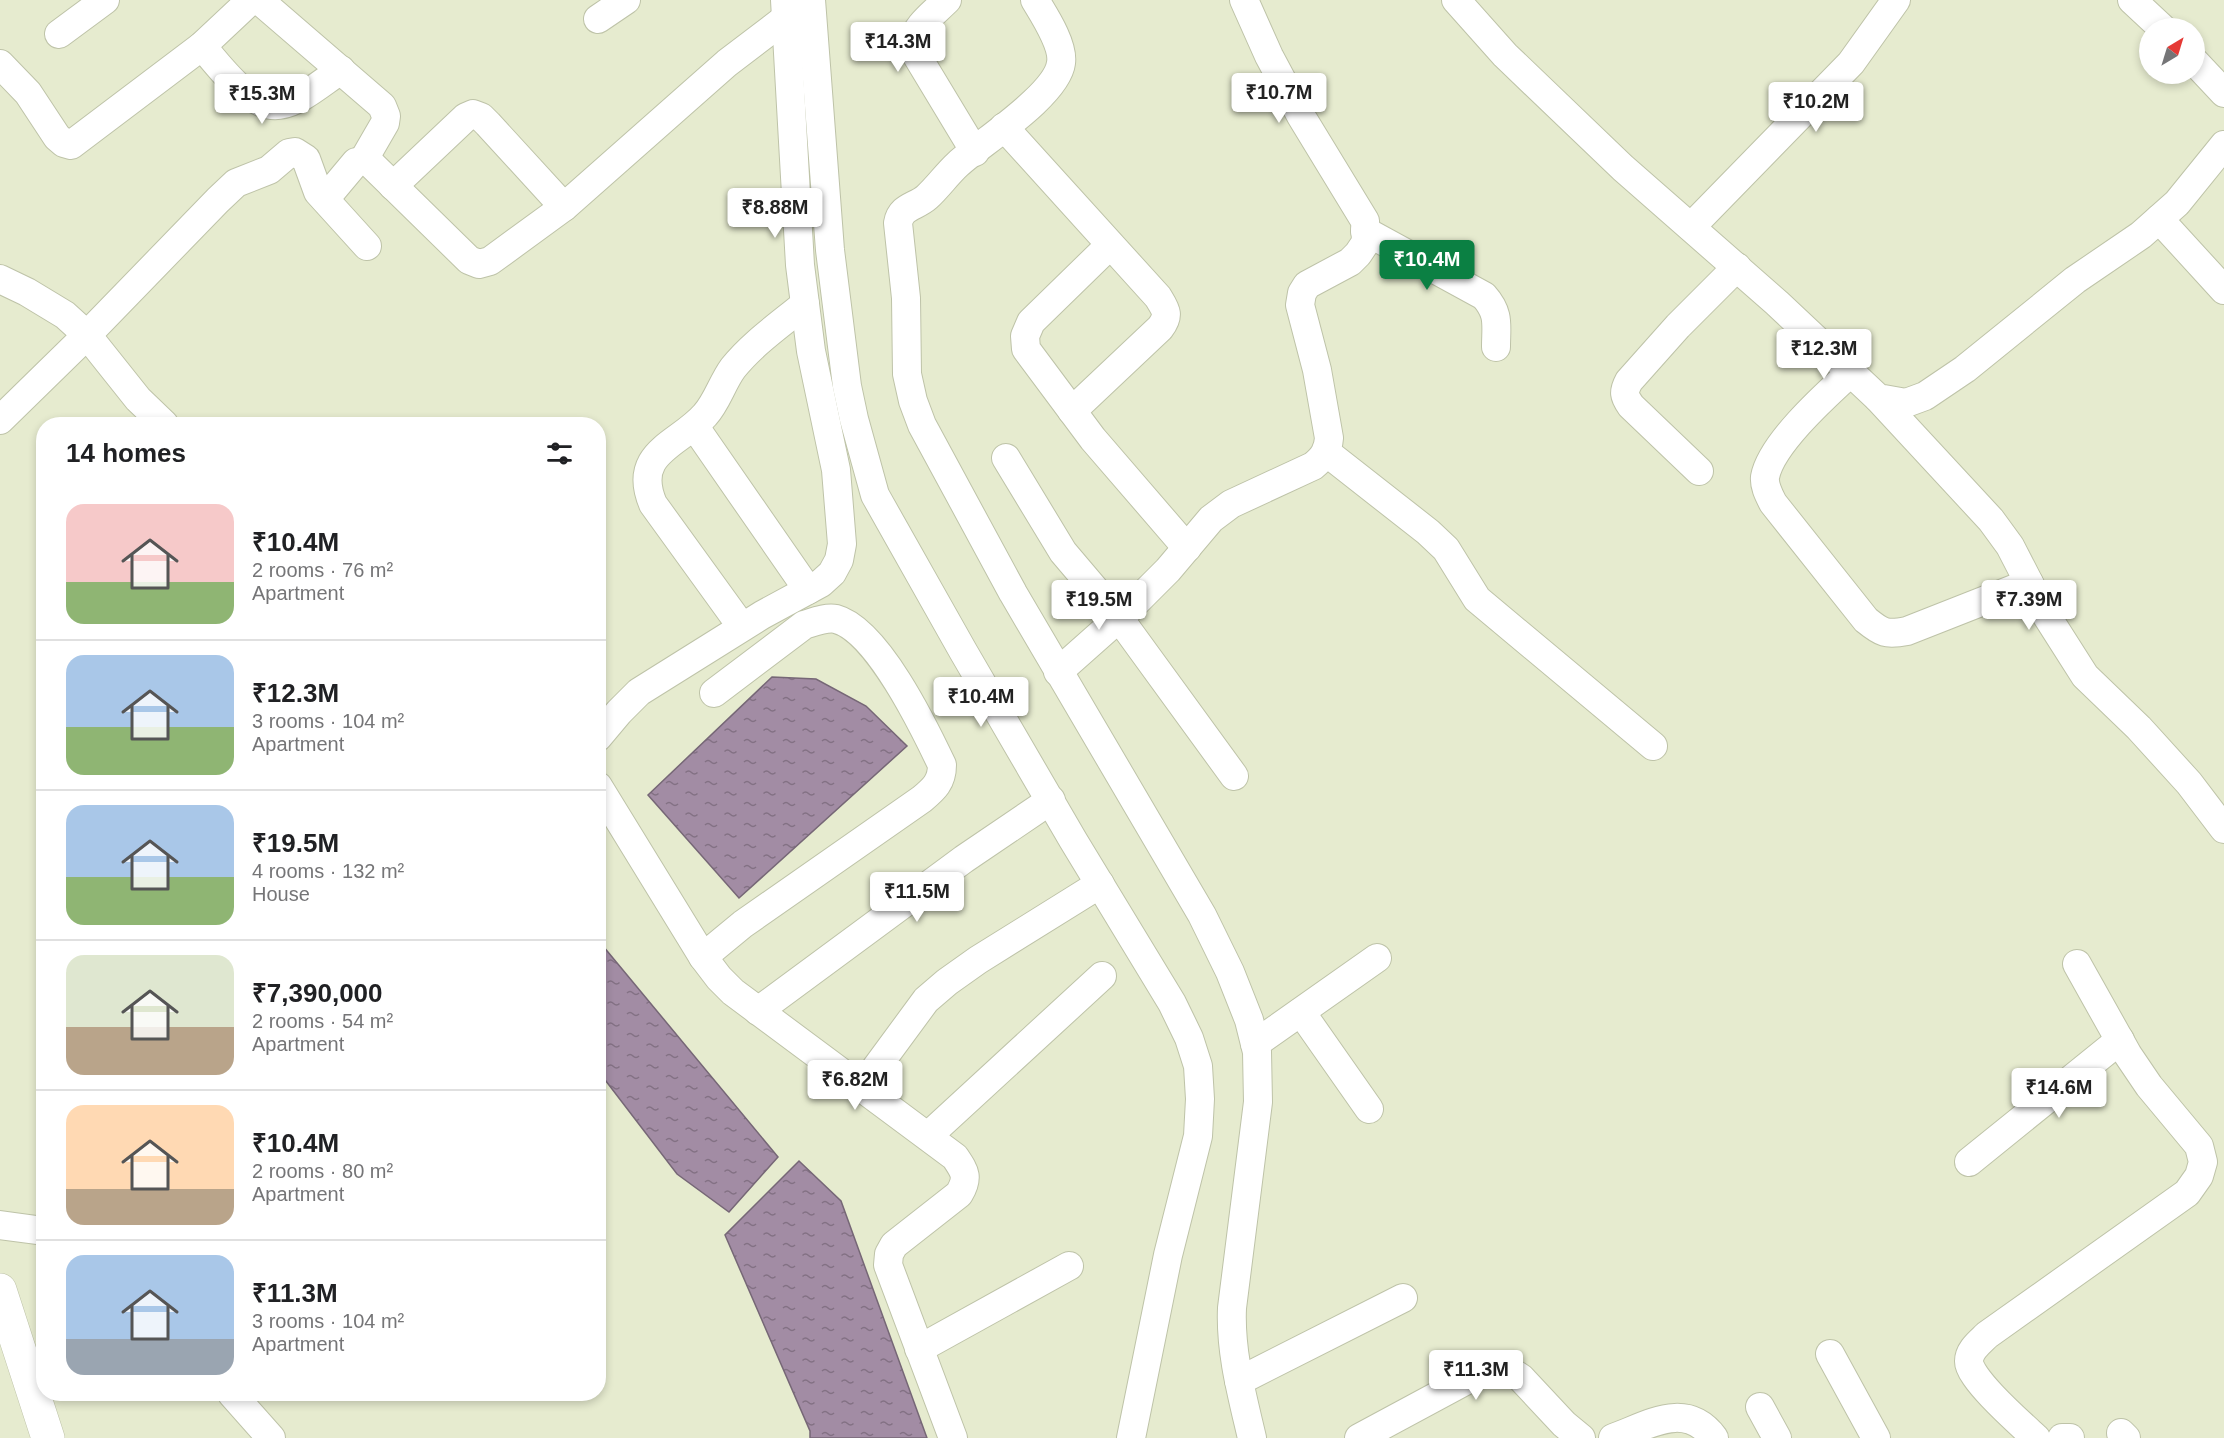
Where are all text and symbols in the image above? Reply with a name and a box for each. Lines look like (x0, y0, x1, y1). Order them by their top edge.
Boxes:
north arrow (2139, 18, 2205, 84)
map controls (2139, 18, 2205, 84)
pin: ₹14.3M (849, 22, 947, 73)
text: ₹14.3M (864, 30, 932, 52)
pin: ₹10.7M (1230, 73, 1328, 124)
pin: ₹15.3M (213, 74, 311, 125)
text: ₹10.7M (1245, 81, 1313, 103)
text: ₹15.3M (228, 82, 296, 104)
pin: ₹10.2M (1767, 82, 1865, 133)
text: ₹10.2M (1782, 90, 1850, 112)
pin: ₹8.88M (726, 188, 824, 239)
text: ₹8.88M (741, 196, 809, 218)
pin: ₹10.4M (1378, 240, 1476, 291)
text: ₹10.4M (1393, 248, 1461, 270)
pin: ₹12.3M (1775, 329, 1873, 380)
text: ₹12.3M (1790, 337, 1858, 359)
icon: filters (543, 437, 576, 470)
text: 14 homes (66, 438, 186, 468)
text: ₹10.4M (252, 527, 339, 557)
icon: home (114, 528, 186, 600)
text: 2 rooms · 76 m² (252, 559, 393, 581)
pin: ₹19.5M (1050, 580, 1148, 631)
pin: ₹7.39M (1980, 580, 2078, 631)
text: Apartment (252, 582, 344, 604)
text: ₹19.5M (1065, 588, 1133, 610)
text: ₹7.39M (1995, 588, 2063, 610)
pin: ₹10.4M (932, 677, 1030, 728)
text: ₹12.3M (252, 678, 339, 708)
icon: home (114, 679, 186, 751)
text: ₹10.4M (947, 685, 1015, 707)
text: 3 rooms · 104 m² (252, 710, 404, 732)
text: Apartment (252, 733, 344, 755)
text: ₹19.5M (252, 828, 339, 858)
icon: home (114, 829, 186, 901)
text: 4 rooms · 132 m² (252, 860, 404, 882)
pin: ₹11.5M (868, 872, 966, 923)
text: ₹11.5M (884, 880, 950, 902)
text: House (252, 883, 310, 905)
text: ₹7,390,000 (252, 978, 383, 1008)
icon: home (114, 979, 186, 1051)
text: 2 rooms · 54 m² (252, 1010, 393, 1032)
text: Apartment (252, 1033, 344, 1055)
pin: ₹6.82M (806, 1060, 904, 1111)
text: ₹6.82M (821, 1068, 889, 1090)
pin: ₹14.6M (2010, 1068, 2108, 1119)
text: ₹14.6M (2025, 1076, 2093, 1098)
text: ₹10.4M (252, 1128, 339, 1158)
icon: home (114, 1129, 186, 1201)
text: 2 rooms · 80 m² (252, 1160, 393, 1182)
text: Apartment (252, 1183, 344, 1205)
text: ₹11.3M (252, 1278, 338, 1308)
icon: home (114, 1279, 186, 1351)
text: 3 rooms · 104 m² (252, 1310, 404, 1332)
text: Apartment (252, 1333, 344, 1355)
pin: ₹11.3M (1427, 1350, 1525, 1401)
text: ₹11.3M (1443, 1358, 1509, 1380)

